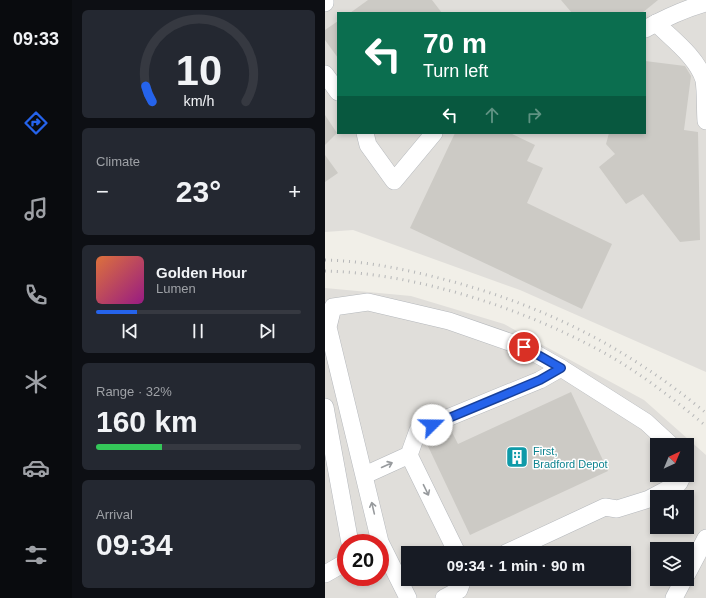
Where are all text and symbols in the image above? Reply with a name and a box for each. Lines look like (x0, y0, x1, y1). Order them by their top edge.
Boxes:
icon: left (357, 28, 409, 80)
text: 70 m (423, 28, 487, 59)
text: 09:33 (13, 29, 59, 49)
text: 10 (175, 47, 222, 94)
text: Turn left (423, 61, 488, 81)
text: km/h (183, 92, 214, 108)
icon: left (439, 104, 461, 126)
icon: ahead (481, 104, 503, 126)
icon: right (523, 104, 545, 126)
icon: directions (22, 109, 50, 137)
text: Climate (96, 154, 140, 169)
text: 23° (176, 175, 221, 208)
text: − (96, 179, 109, 204)
text: + (288, 179, 301, 204)
icon: music (22, 195, 50, 223)
text: Golden Hour (156, 264, 247, 281)
icon: phone (22, 281, 50, 309)
text: Lumen (156, 281, 196, 296)
icon: previous (119, 320, 141, 342)
icon: pause (187, 320, 209, 342)
icon: next (256, 320, 278, 342)
pin (507, 330, 541, 364)
icon: arrive (513, 336, 535, 358)
icon: climate (22, 368, 50, 396)
text: Range · 32% (96, 384, 172, 399)
position arrow (411, 404, 453, 446)
text: 160 km (96, 405, 198, 438)
north arrow (650, 438, 694, 482)
map controls (650, 438, 694, 586)
building icon: First, Bradford Depot (504, 444, 530, 470)
place label: First, Bradford Depot (533, 445, 608, 470)
icon: car (22, 454, 50, 482)
one-way arrow (381, 461, 393, 468)
one-way arrow (423, 484, 430, 496)
button: sound (650, 490, 694, 534)
one-way arrow (368, 502, 376, 515)
text: Arrival (96, 507, 133, 522)
text: 09:34 (96, 528, 173, 561)
speed limit sign: 20 (337, 534, 389, 586)
icon: filters (22, 541, 50, 569)
button: layers (650, 542, 694, 586)
text: 09:34 · 1 min · 90 m (447, 557, 585, 574)

